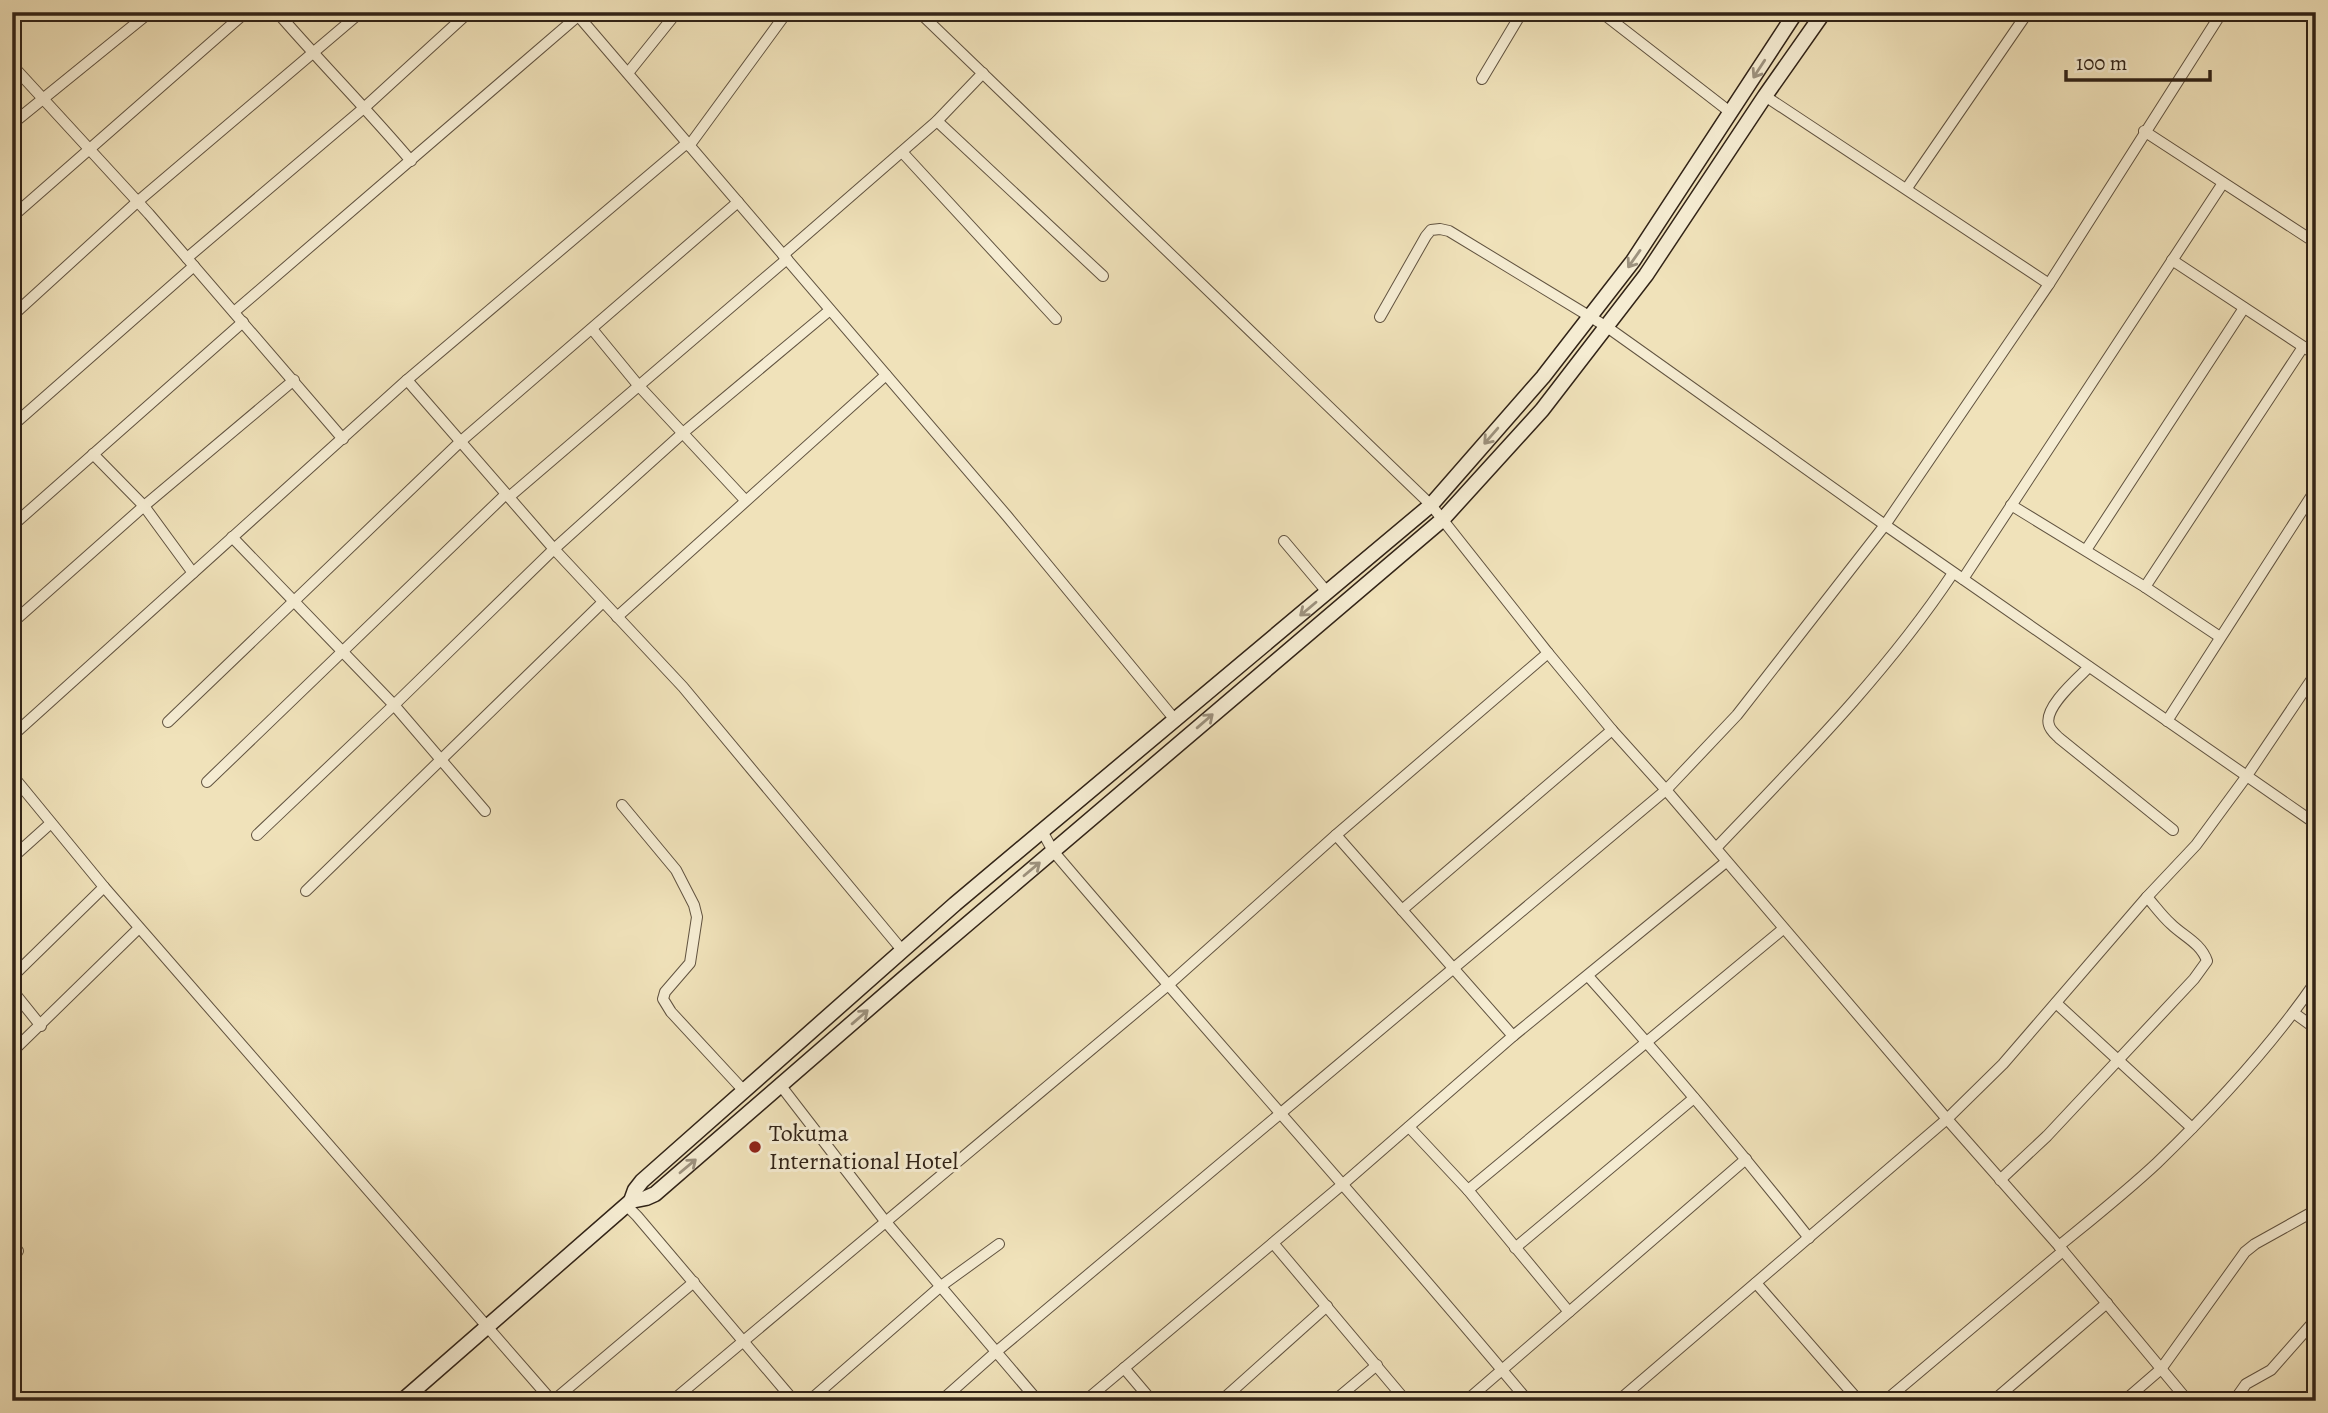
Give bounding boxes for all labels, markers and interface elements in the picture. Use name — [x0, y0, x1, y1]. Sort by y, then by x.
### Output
scale bar — [2066, 38, 2209, 82]
text: 100 m — [2076, 49, 2127, 77]
one-way arrow — [1751, 59, 1766, 78]
one-way arrow — [1627, 249, 1641, 268]
one-way arrow — [1483, 427, 1499, 445]
one-way arrow — [1299, 601, 1317, 617]
one-way arrow — [1196, 713, 1214, 729]
one-way arrow — [1023, 861, 1041, 876]
one-way arrow — [851, 1009, 869, 1025]
place label: Tokuma International Hotel — [769, 1117, 959, 1177]
marker: Tokuma International Hotel — [747, 1139, 763, 1155]
one-way arrow — [679, 1158, 697, 1174]

